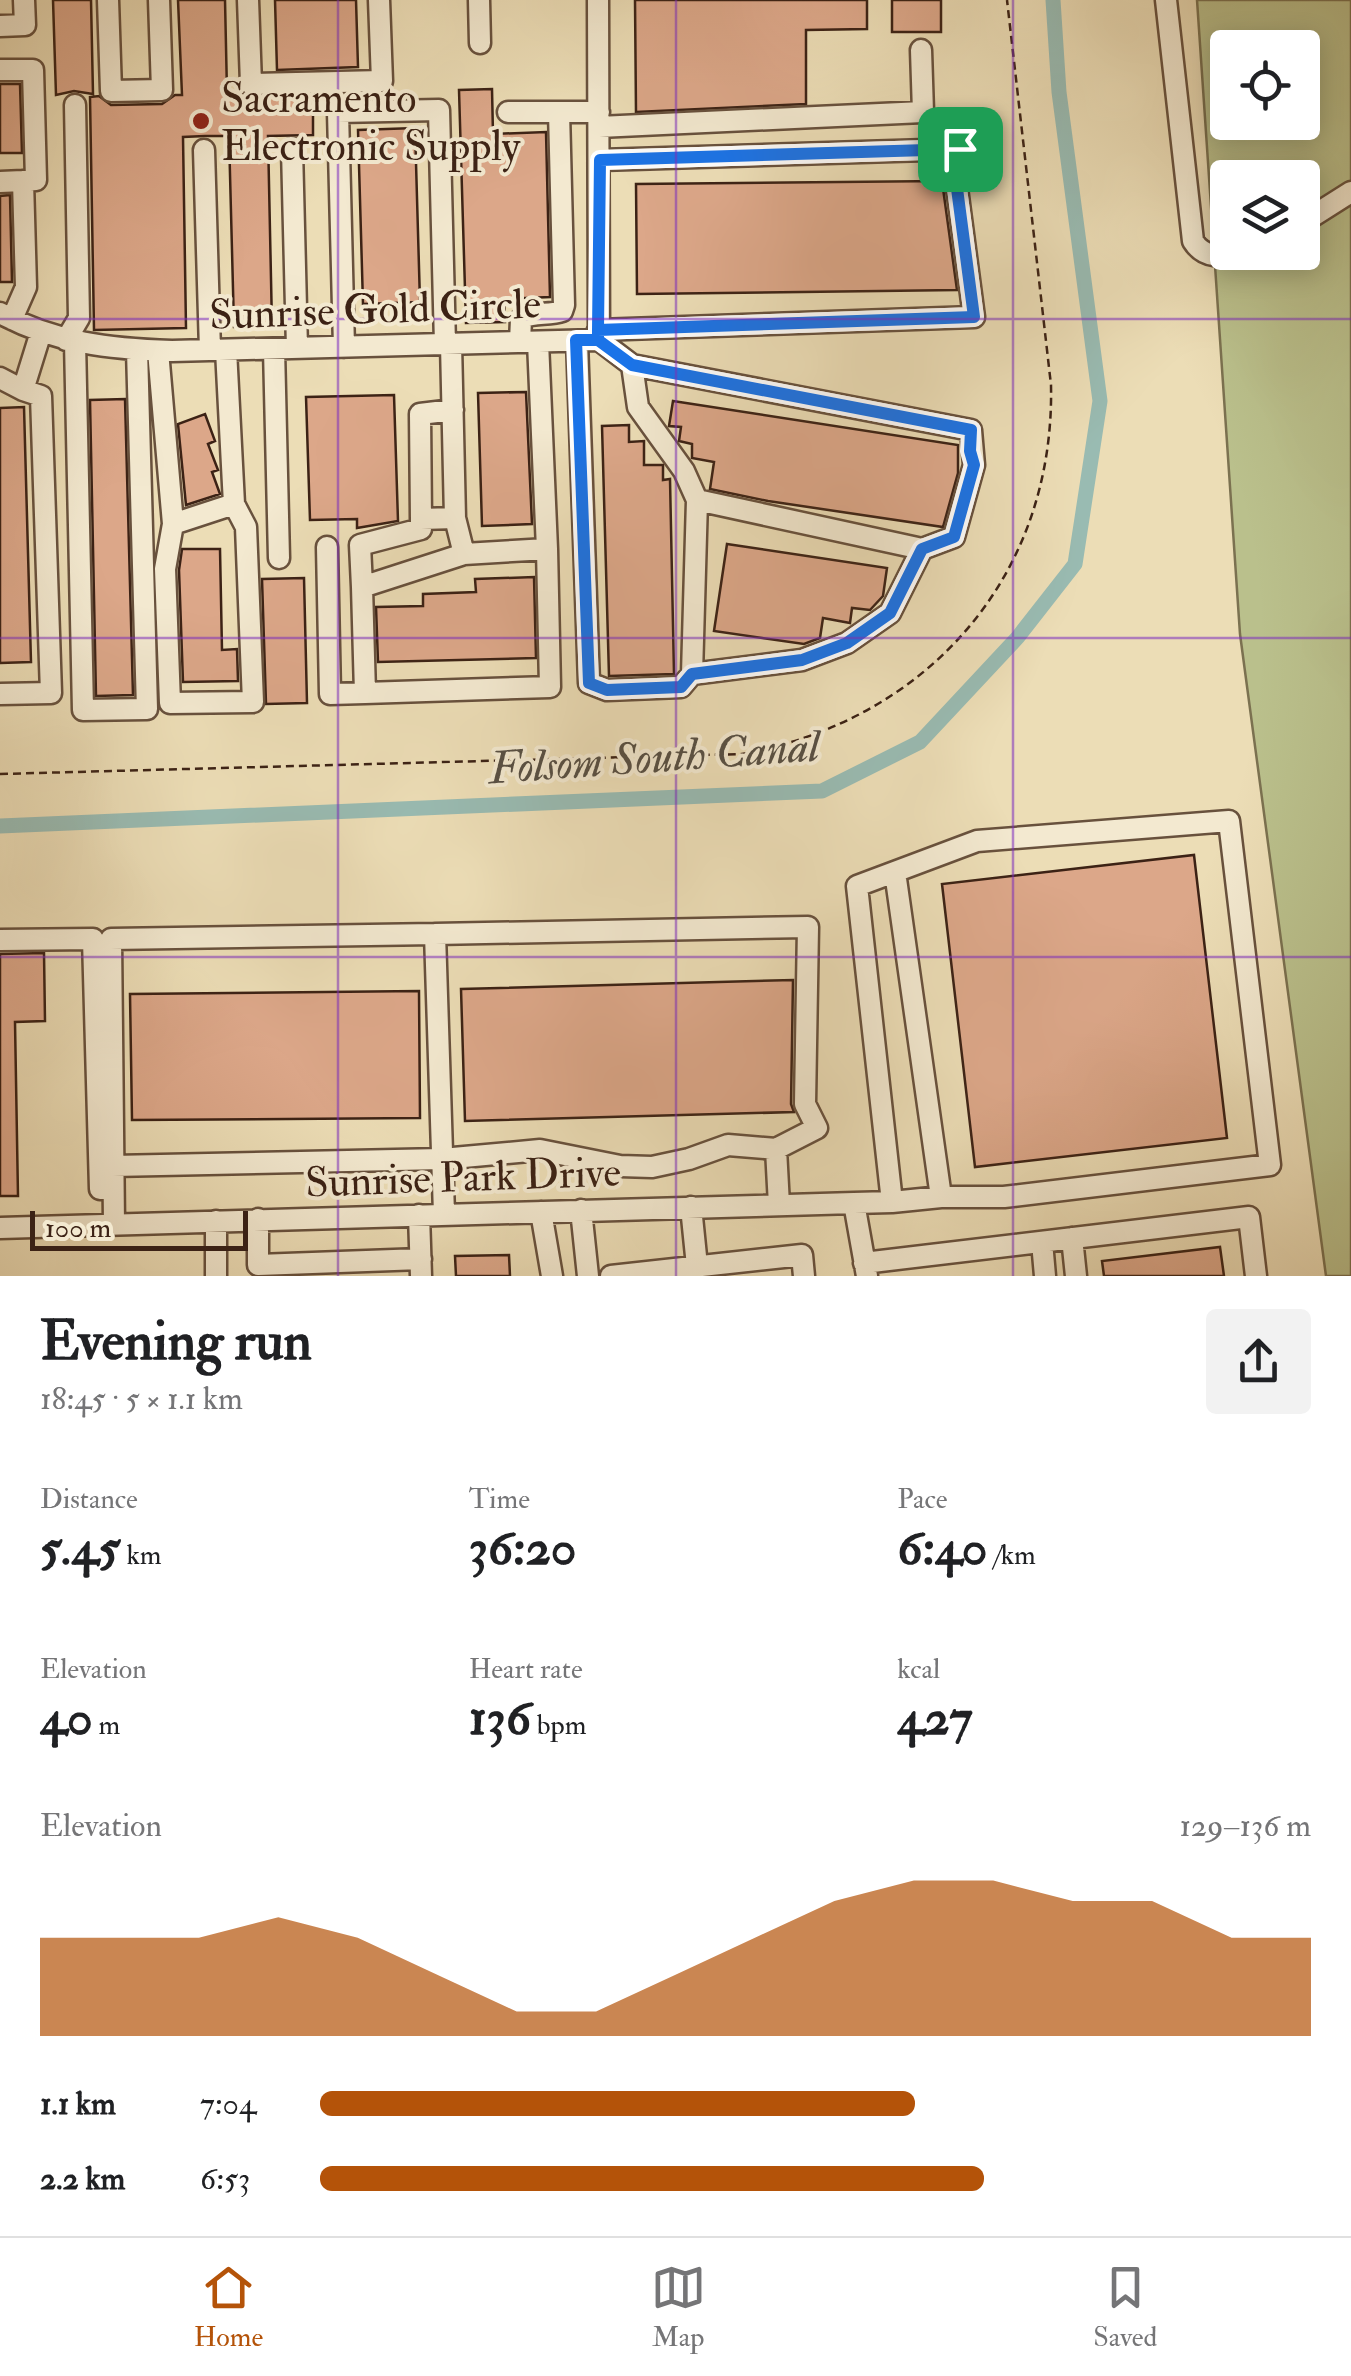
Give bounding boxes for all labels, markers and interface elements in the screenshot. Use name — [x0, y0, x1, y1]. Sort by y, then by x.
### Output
map controls — [1210, 30, 1320, 270]
button: locate — [1210, 30, 1320, 140]
place label: Sacramento Electronic Supply — [221, 73, 521, 173]
pin — [918, 107, 1003, 192]
marker: Sacramento Electronic Supply — [190, 110, 212, 132]
icon: arrive — [933, 122, 988, 177]
button: layers — [1210, 160, 1320, 270]
street label: Sunrise Gold Circle — [208, 278, 542, 342]
water label: Folsom South Canal — [485, 718, 825, 798]
street label: Sunrise Park Drive — [304, 1147, 622, 1209]
scale bar — [30, 1206, 248, 1250]
text: 100 m — [45, 1211, 111, 1246]
text: Evening run — [40, 1307, 312, 1376]
button: share — [1206, 1309, 1311, 1414]
text: 18:45 · 5 × 1.1 km — [40, 1379, 243, 1419]
text: Distance — [40, 1482, 138, 1517]
text: Time — [469, 1482, 530, 1517]
text: Pace — [897, 1482, 948, 1517]
text: 5.45 — [40, 1517, 121, 1580]
text: 36:20 — [469, 1517, 576, 1580]
text: 6:40 — [897, 1517, 988, 1580]
text: km — [121, 1538, 161, 1573]
text: /km — [988, 1538, 1036, 1573]
text: Elevation — [40, 1652, 147, 1687]
text: Heart rate — [469, 1652, 583, 1687]
text: kcal — [897, 1652, 940, 1687]
text: 40 — [40, 1687, 93, 1750]
text: 136 — [469, 1687, 531, 1750]
text: 427 — [897, 1687, 972, 1750]
text: m — [93, 1708, 120, 1743]
text: bpm — [531, 1708, 586, 1743]
text: Elevation — [40, 1806, 162, 1846]
text: 129–136 m — [1179, 1806, 1311, 1846]
text: 1.1 km — [40, 2084, 116, 2124]
text: 7:04 — [200, 2084, 256, 2124]
text: 2.2 km — [40, 2159, 125, 2199]
text: 6:53 — [200, 2159, 250, 2199]
tab: Home — [194, 2260, 263, 2355]
tab: Map — [651, 2260, 706, 2355]
tab: Saved — [1093, 2260, 1157, 2355]

